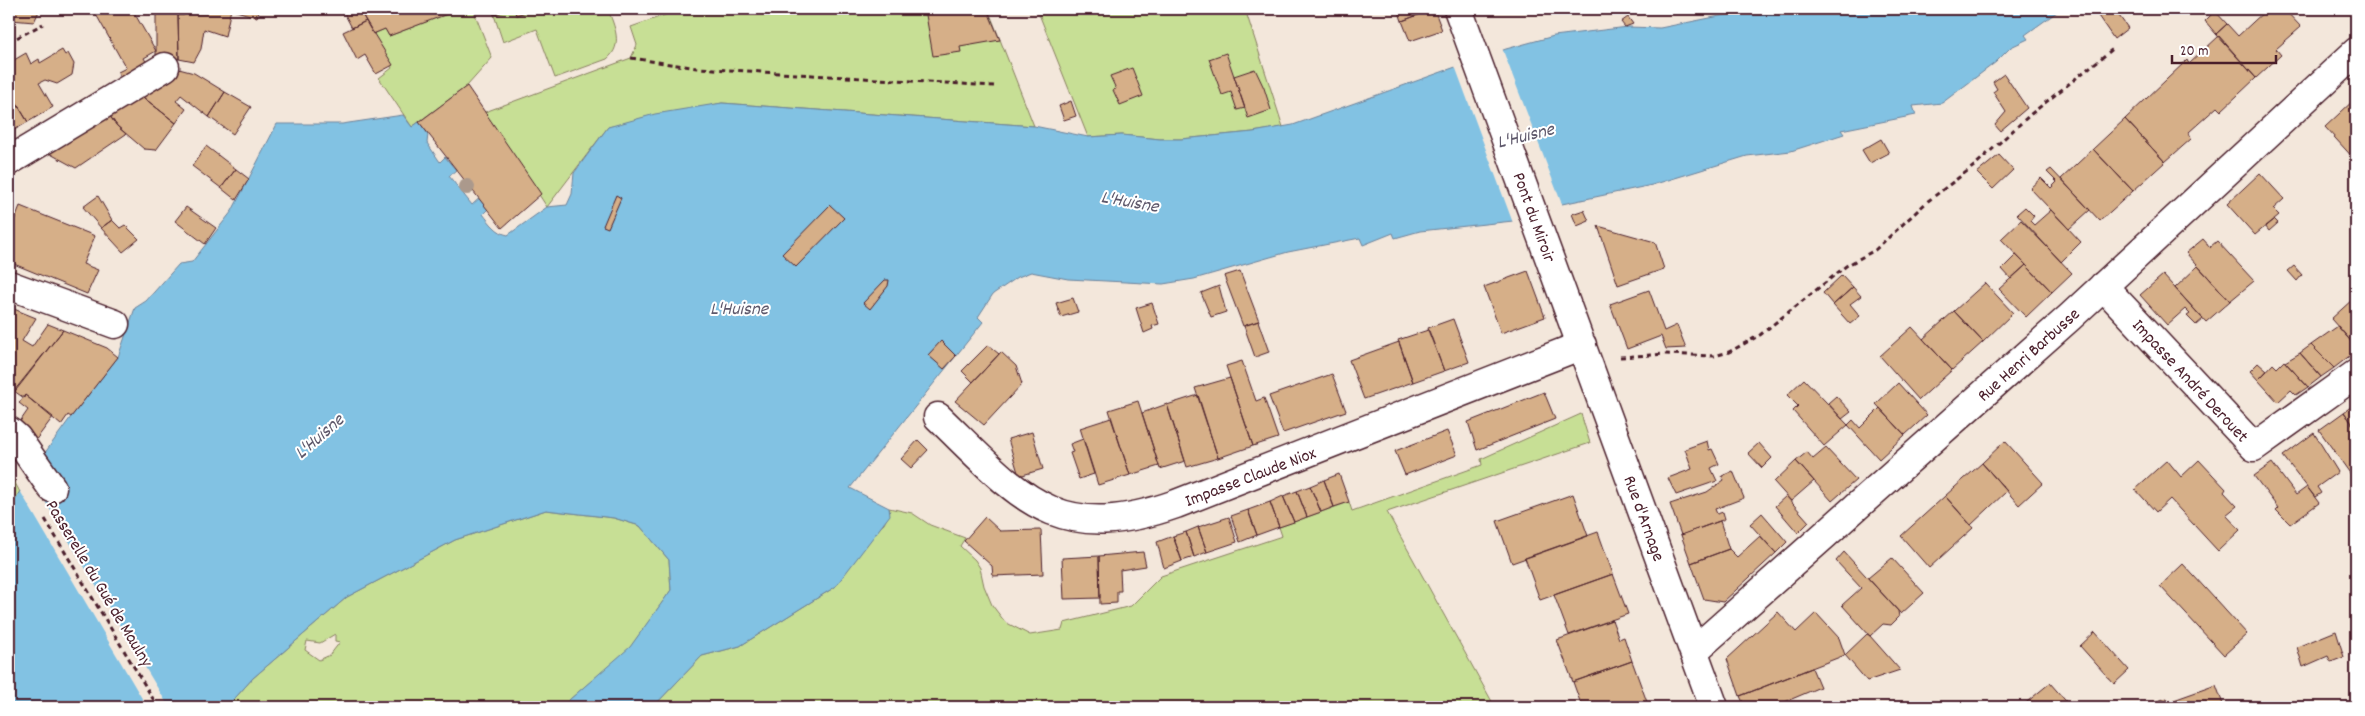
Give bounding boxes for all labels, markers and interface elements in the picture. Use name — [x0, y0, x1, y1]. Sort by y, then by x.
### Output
scale bar — [2172, 32, 2276, 64]
text: 20 m — [2180, 41, 2208, 63]
water label: L'Huisne — [1494, 117, 1559, 158]
street label: Pont du Miroir — [1505, 169, 1561, 267]
water label: L'Huisne — [1098, 185, 1162, 222]
water label: L'Huisne — [710, 297, 770, 324]
street label: Rue Henri Barbusse — [1973, 303, 2087, 409]
street label: Impasse André Derouet — [2125, 314, 2254, 449]
water label: L'Huisne — [290, 407, 352, 467]
street label: Impasse Claude Niox — [1182, 442, 1320, 515]
street label: Rue d'Arnage — [1616, 472, 1670, 565]
street label: Passerelle du Gué de Maulny — [38, 496, 158, 673]

